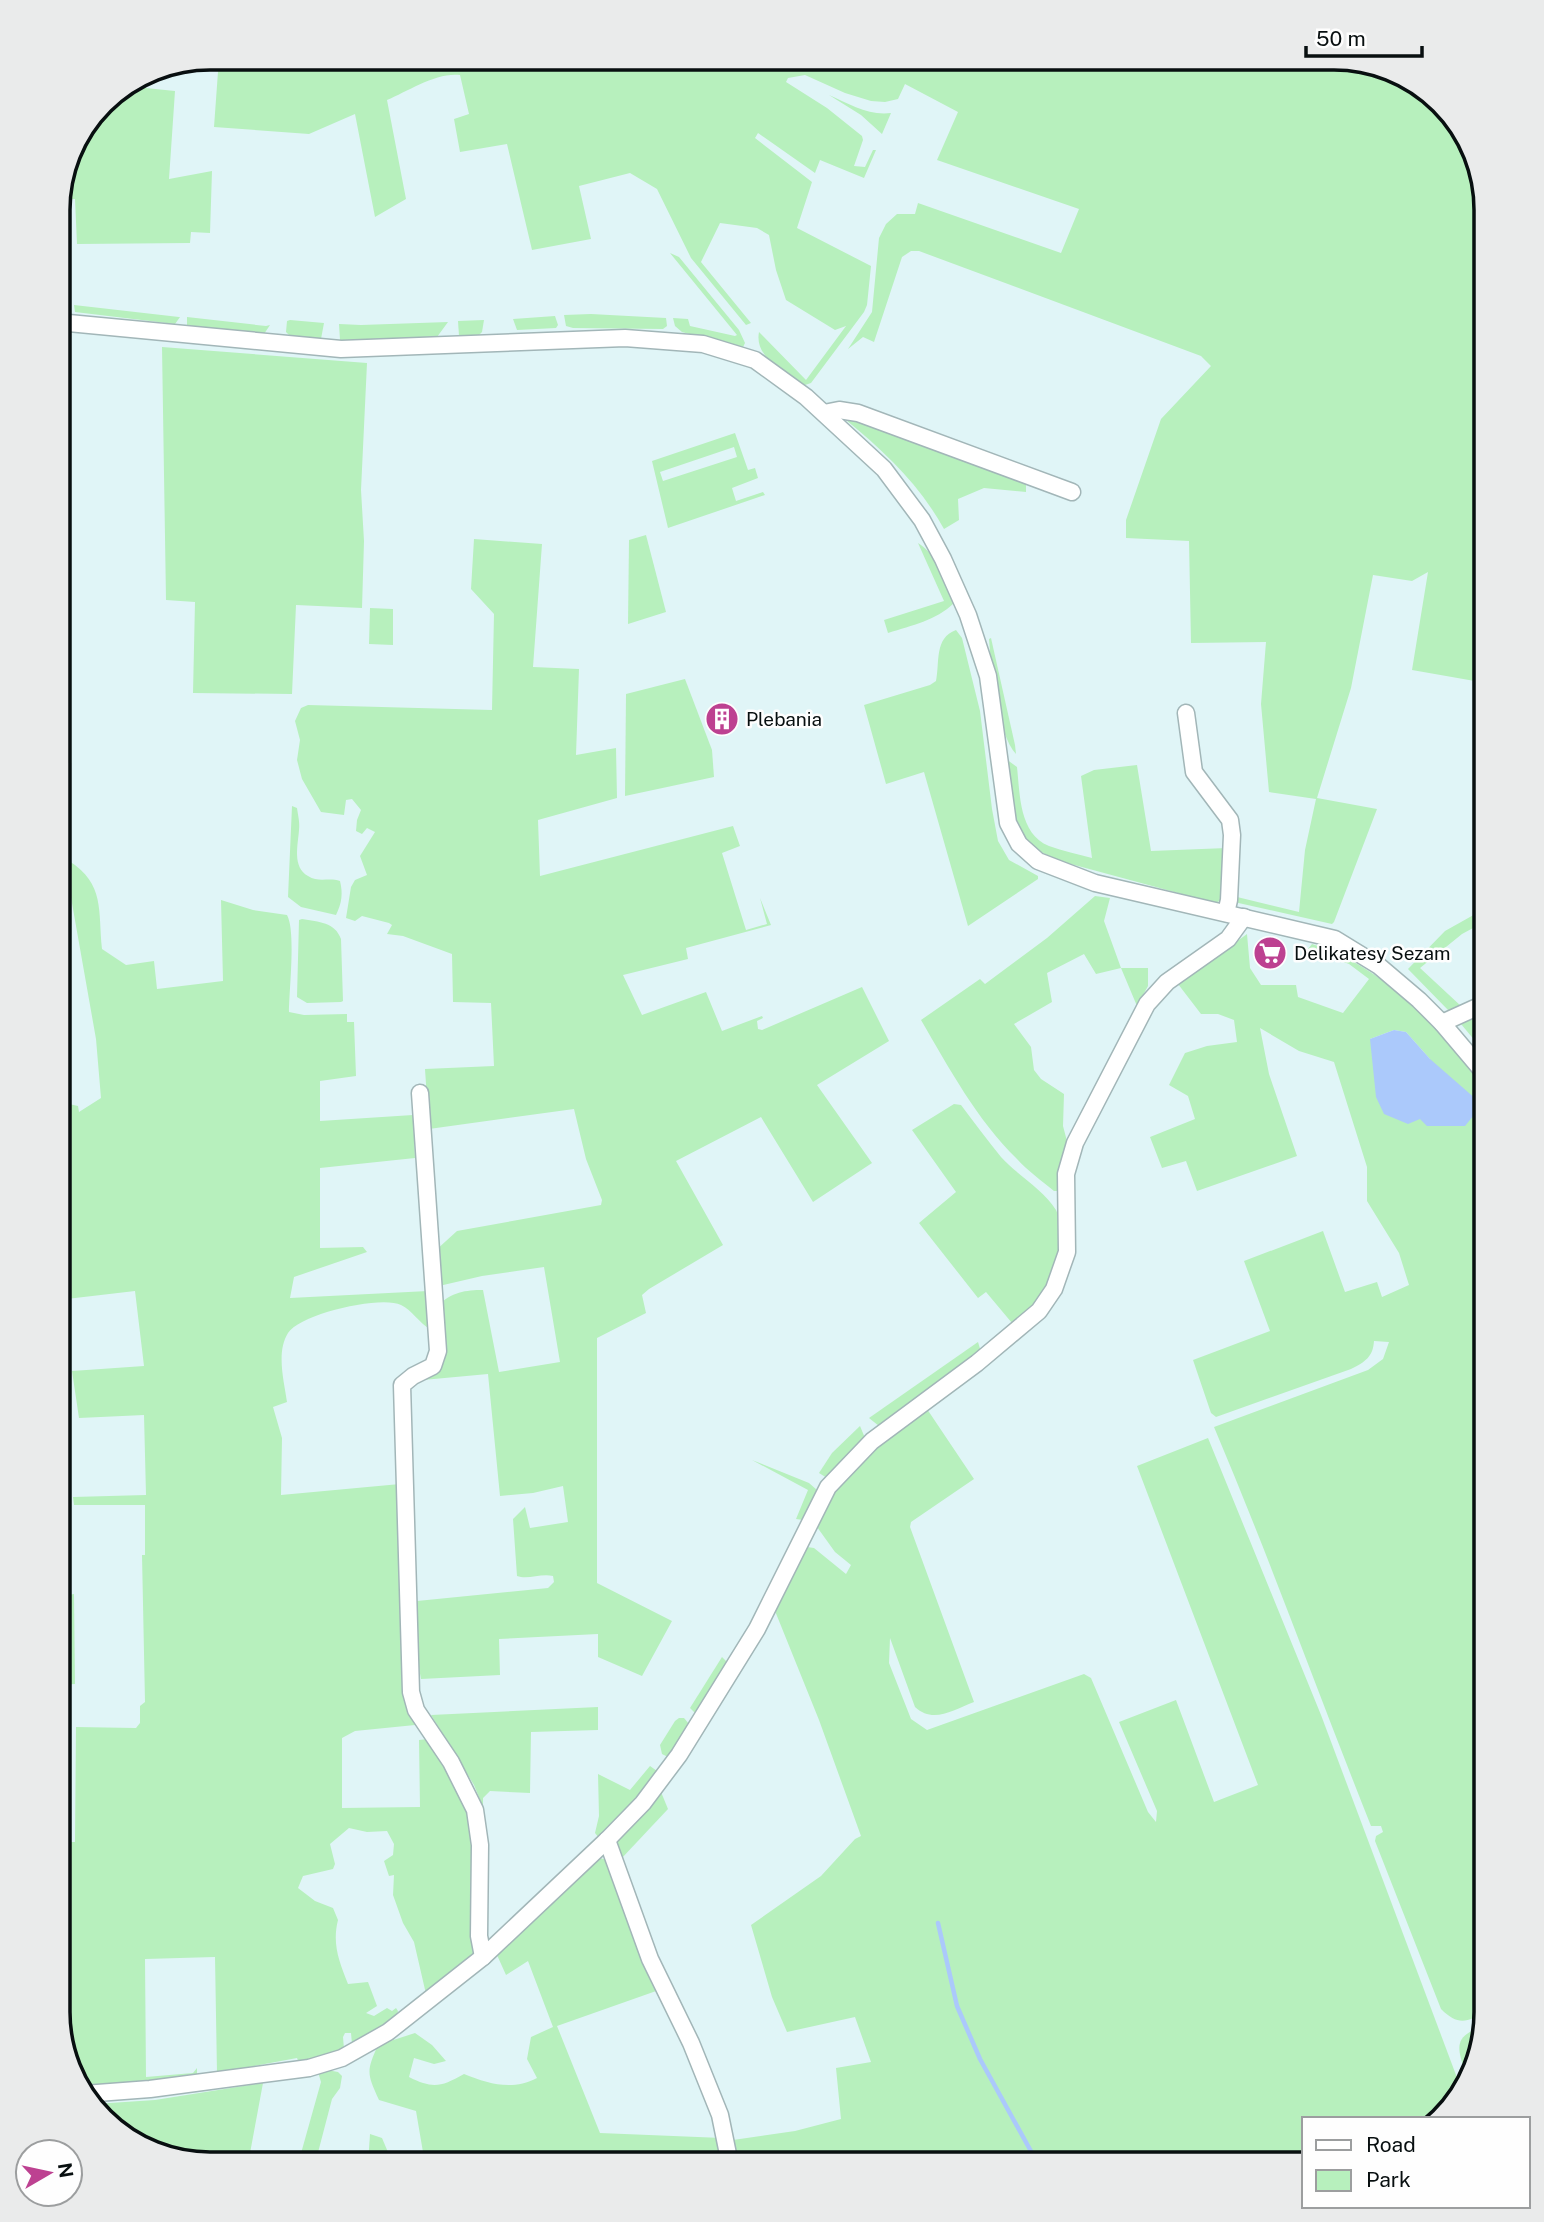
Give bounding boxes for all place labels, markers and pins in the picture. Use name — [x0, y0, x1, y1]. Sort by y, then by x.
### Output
building icon: Plebania — [703, 700, 741, 738]
place label: Plebania — [746, 708, 822, 730]
supermarket icon: Delikatesy Sezam — [1251, 934, 1289, 972]
place label: Delikatesy Sezam — [1294, 942, 1451, 964]

